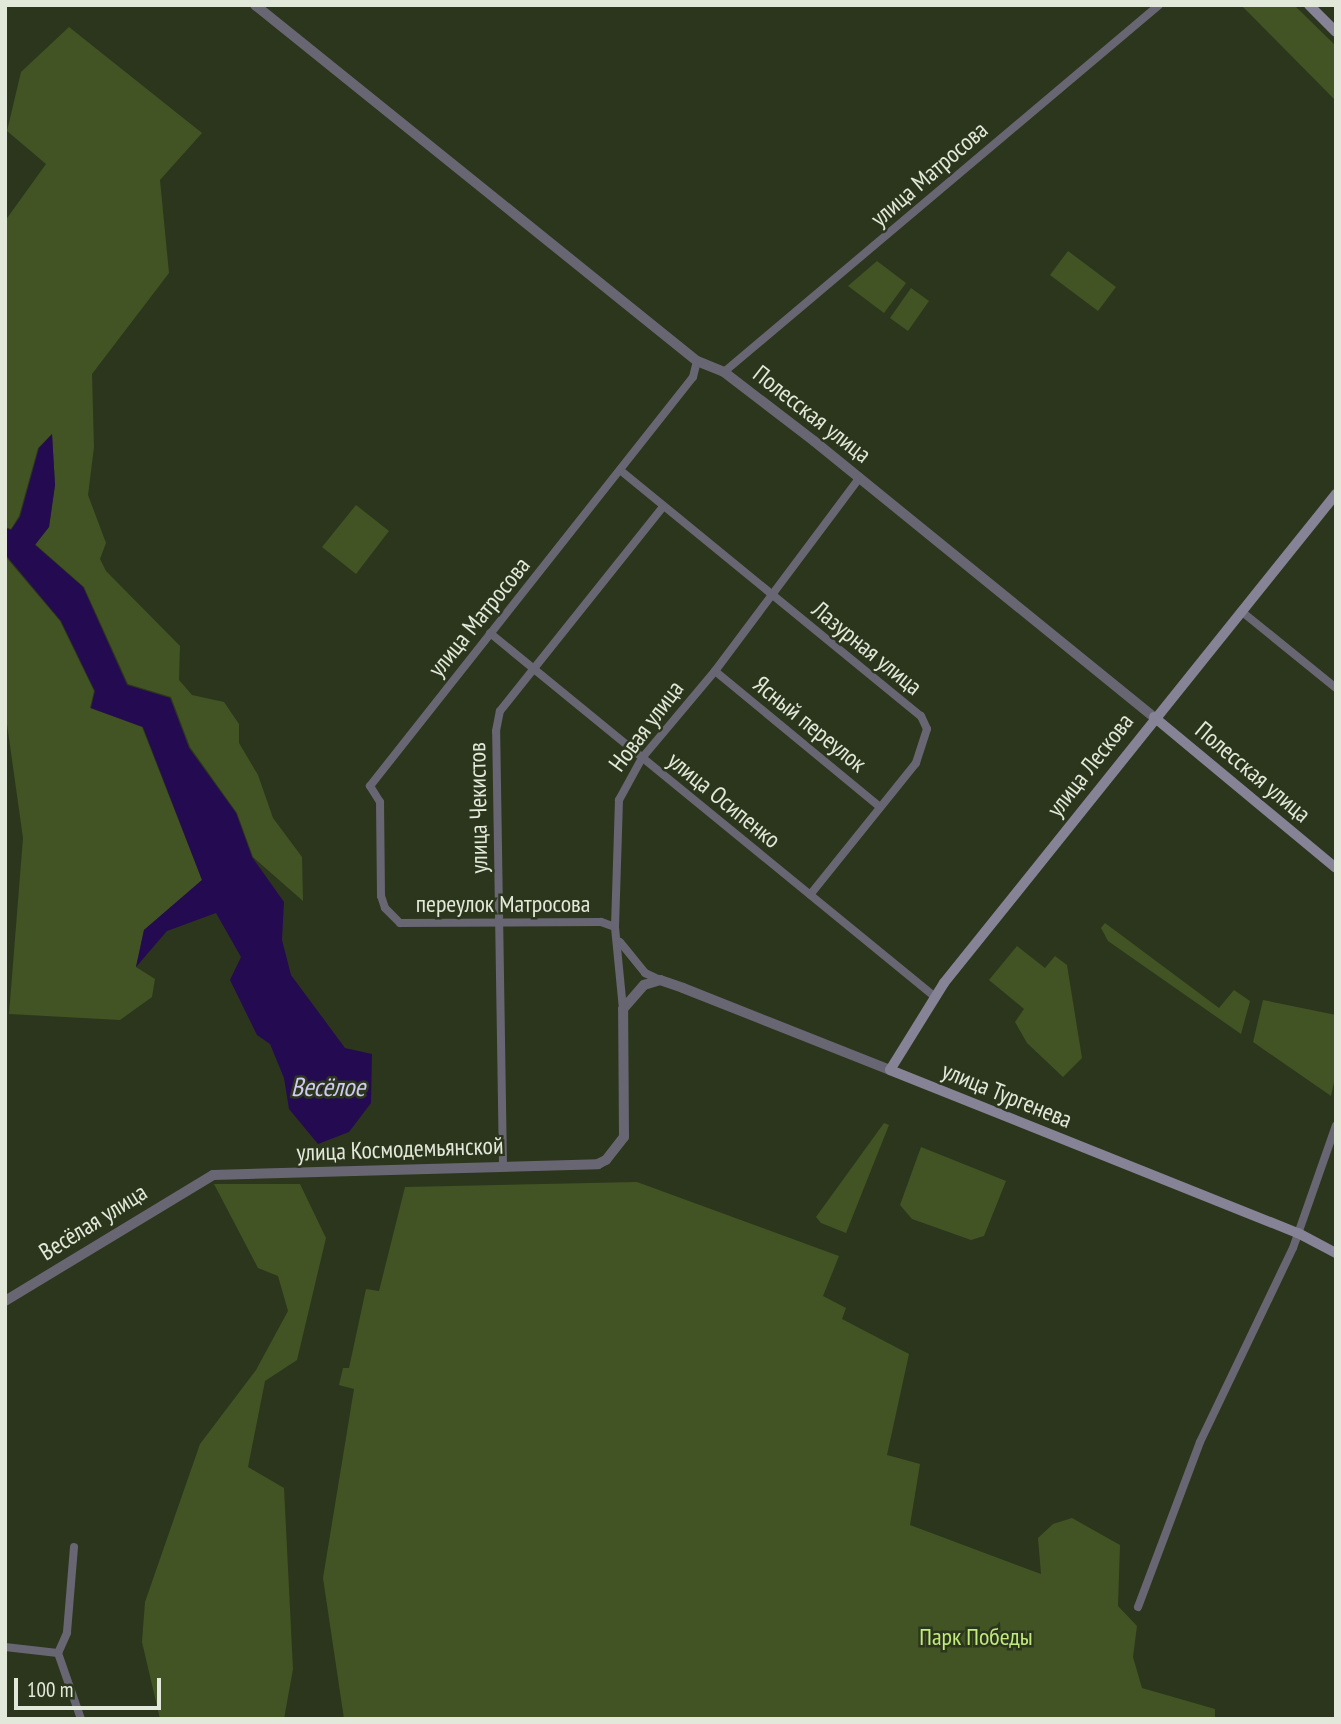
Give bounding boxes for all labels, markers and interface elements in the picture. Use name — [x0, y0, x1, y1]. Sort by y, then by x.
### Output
street label: улица Матросова — [865, 115, 993, 233]
street label: Полесская улица — [747, 359, 877, 469]
street label: улица Матросова — [422, 551, 536, 683]
street label: Лазурная улица — [806, 595, 928, 701]
street label: Ясный переулок — [748, 670, 872, 778]
street label: Новая улица — [603, 675, 689, 777]
street label: улица Лескова — [1041, 708, 1139, 822]
street label: Полесская улица — [1189, 715, 1317, 829]
street label: улица Чекистов — [462, 742, 494, 874]
street label: улица Осипенко — [662, 746, 786, 854]
street label: переулок Матросова — [416, 890, 590, 918]
street label: улица Тургенева — [937, 1056, 1077, 1134]
water label: Весёлое — [291, 1071, 365, 1103]
street label: улица Космодемьянской — [296, 1131, 504, 1167]
street label: Весёлая улица — [34, 1178, 152, 1266]
park label: Парк Победы — [919, 1623, 1033, 1651]
scale bar — [18, 1664, 164, 1708]
text: 100 m — [27, 1676, 73, 1703]

